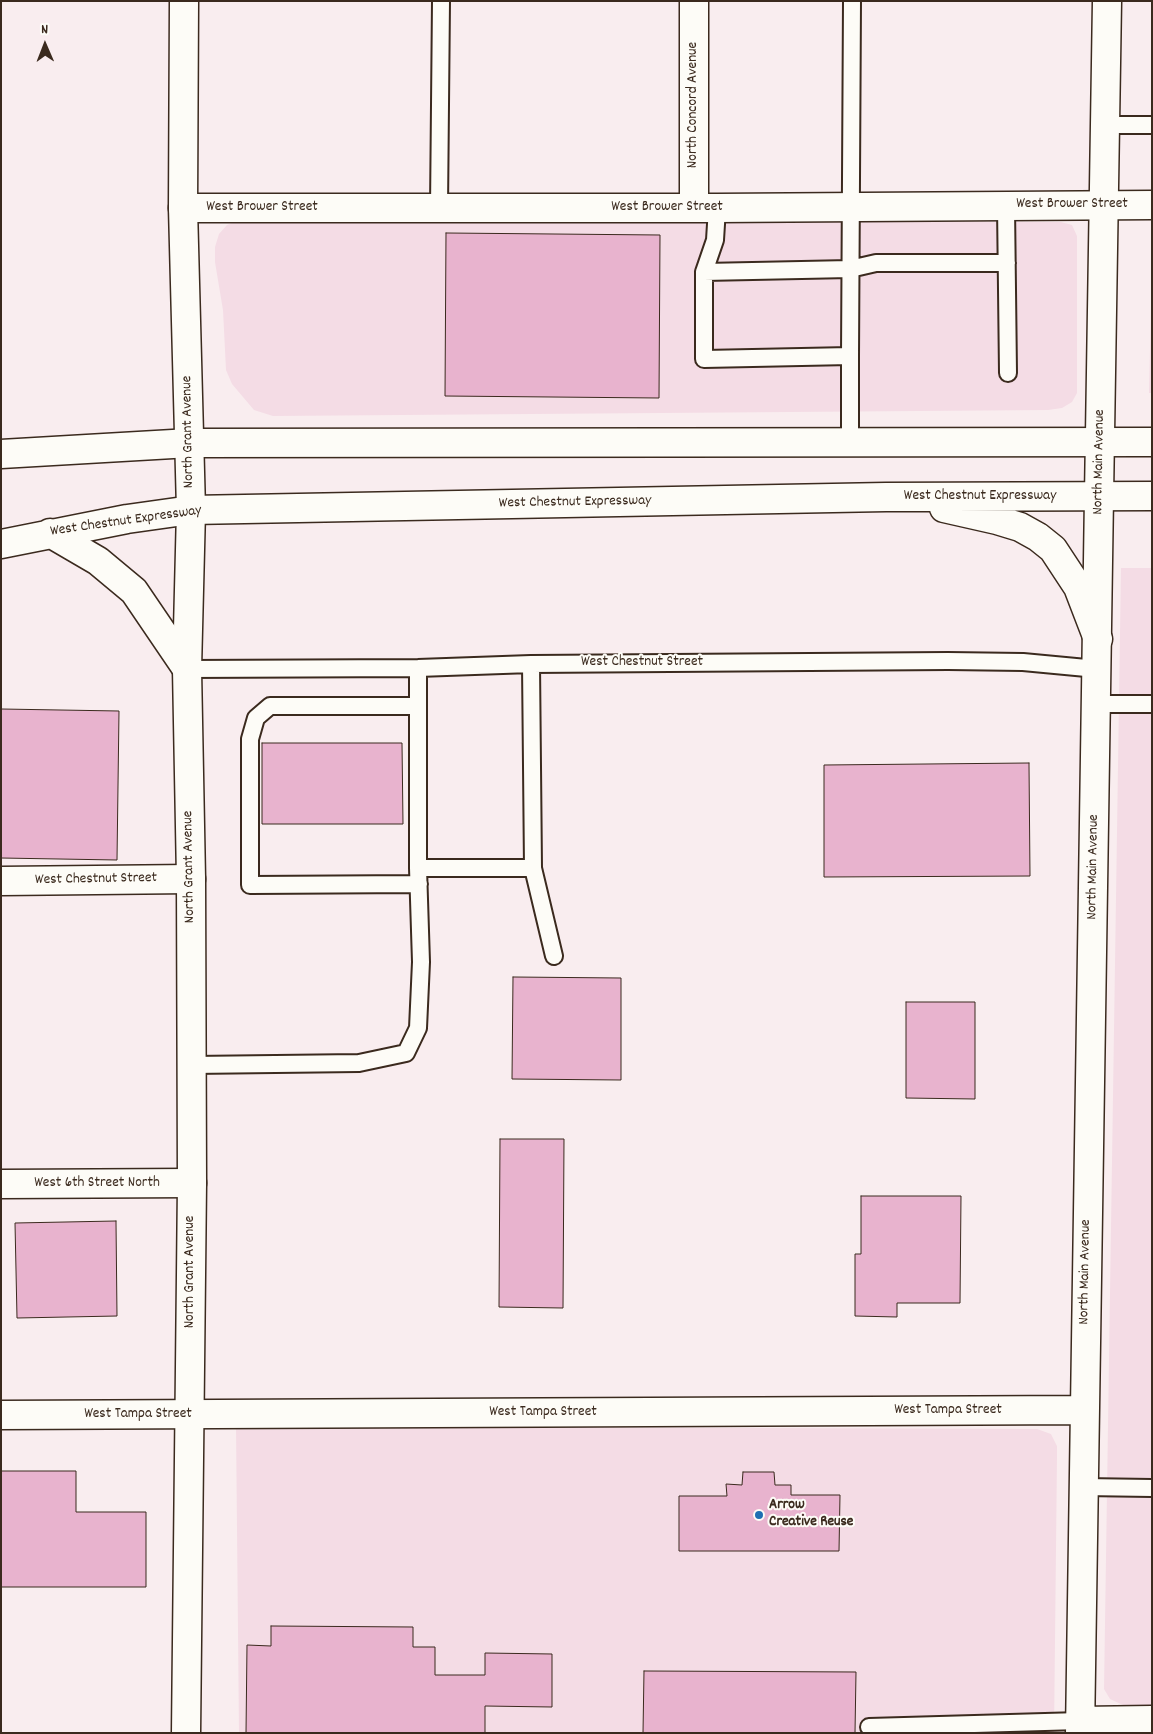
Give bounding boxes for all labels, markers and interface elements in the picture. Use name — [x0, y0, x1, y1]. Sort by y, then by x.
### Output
north arrow — [20, 20, 70, 70]
text: N — [41, 20, 48, 40]
street label: North Concord Avenue — [685, 42, 703, 168]
street label: West Brower Street — [1016, 196, 1128, 214]
street label: West Brower Street — [206, 199, 318, 217]
street label: West Brower Street — [611, 199, 723, 217]
street label: North Grant Avenue — [179, 376, 199, 488]
street label: North Main Avenue — [1090, 409, 1110, 515]
street label: West Chestnut Expressway — [904, 488, 1056, 506]
street label: West Chestnut Expressway — [499, 493, 651, 513]
street label: West Chestnut Expressway — [49, 502, 203, 542]
street label: West Chestnut Street — [581, 654, 703, 672]
street label: North Grant Avenue — [180, 811, 200, 923]
street label: North Main Avenue — [1084, 814, 1104, 920]
street label: West Chestnut Street — [35, 870, 157, 890]
street label: West 6th Street North — [34, 1175, 160, 1193]
street label: North Grant Avenue — [182, 1216, 200, 1328]
street label: North Main Avenue — [1076, 1219, 1096, 1325]
street label: West Tampa Street — [894, 1402, 1002, 1420]
street label: West Tampa Street — [489, 1404, 597, 1422]
street label: West Tampa Street — [84, 1406, 192, 1424]
place label: Arrow Creative Reuse — [769, 1497, 853, 1532]
marker: Arrow Creative Reuse — [753, 1509, 765, 1521]

